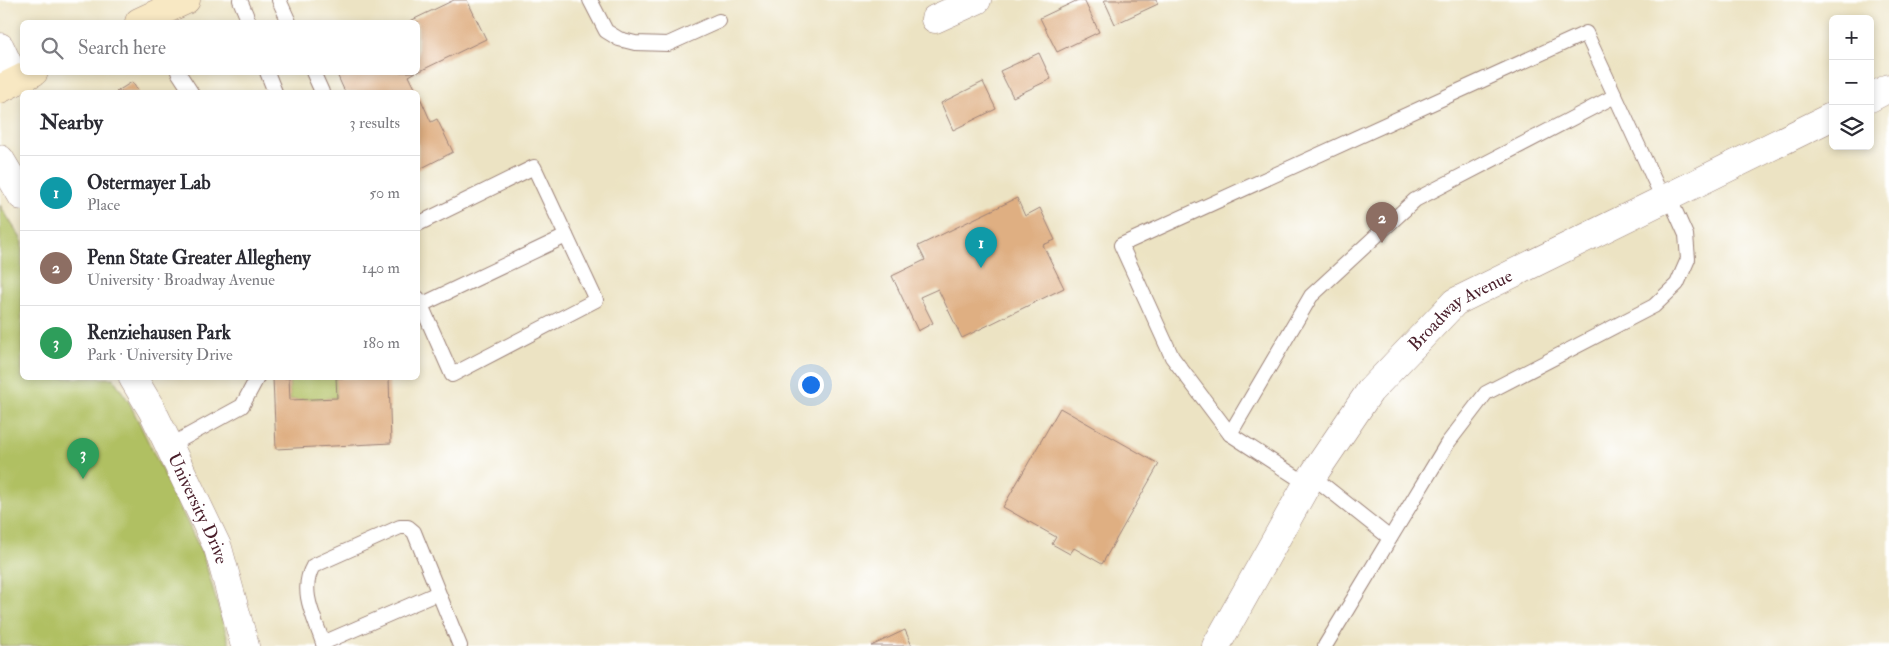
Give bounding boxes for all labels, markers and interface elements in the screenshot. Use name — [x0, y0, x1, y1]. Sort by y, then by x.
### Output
map controls — [1829, 15, 1874, 150]
button: + — [1829, 15, 1874, 60]
search box — [20, 20, 420, 75]
icon: search — [38, 34, 66, 62]
text: Search here — [78, 36, 166, 60]
button: − — [1829, 60, 1874, 105]
button: layers — [1829, 105, 1874, 150]
text: Nearby — [40, 109, 103, 136]
text: 3 results — [349, 113, 400, 133]
text: Ostermayer Lab — [87, 171, 211, 195]
text: 1 — [53, 183, 59, 203]
text: 50 m — [369, 183, 400, 203]
text: Place — [87, 195, 120, 215]
pin: 2 — [1366, 202, 1398, 243]
pin: 1 — [965, 227, 997, 268]
text: Penn State Greater Allegheny — [87, 246, 311, 270]
text: 2 — [52, 258, 60, 278]
text: 140 m — [362, 258, 400, 278]
street label: Broadway Avenue — [1403, 264, 1517, 355]
text: University · Broadway Avenue — [87, 270, 275, 290]
text: Renziehausen Park — [87, 321, 231, 345]
text: 3 — [53, 333, 59, 353]
text: 180 m — [363, 333, 400, 353]
text: Park · University Drive — [87, 345, 233, 365]
your location — [798, 372, 824, 398]
pin: 3 — [67, 438, 99, 479]
street label: University Drive — [163, 449, 233, 567]

